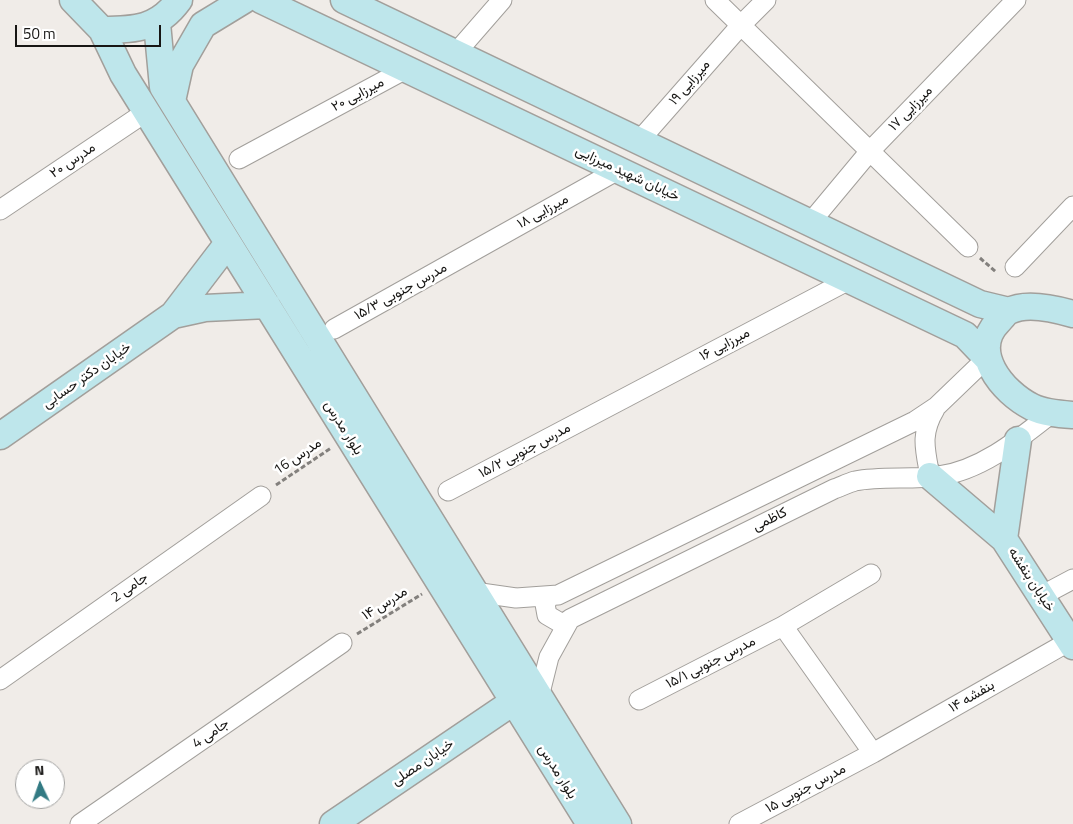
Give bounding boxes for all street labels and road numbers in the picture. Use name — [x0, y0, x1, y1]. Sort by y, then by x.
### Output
street label: میرزایی ۱۹ — [666, 57, 714, 109]
street label: میرزایی ۲۰ — [329, 74, 387, 116]
street label: میرزایی ۱۷ — [885, 83, 937, 135]
street label: مدرس ۲۰ — [47, 140, 99, 182]
street label: خیابان شهید میرزایی — [572, 143, 682, 205]
street label: میرزایی ۱۸ — [514, 191, 572, 233]
street label: مدرس جنوبی ۱۵/۳ — [352, 260, 450, 324]
street label: میرزایی ۱۶ — [697, 325, 753, 365]
street label: خیابان دکتر حسابی — [40, 339, 134, 413]
street label: بلوار مدرس — [320, 398, 366, 458]
street label: مدرس جنوبی ۱۵/۲ — [476, 420, 574, 482]
street label: مدرس 16 — [271, 435, 325, 479]
street label: کاظمی — [750, 504, 790, 536]
street label: خیابان بنفشه — [1004, 545, 1058, 615]
street label: جامی 2 — [108, 569, 152, 607]
street label: مدرس ۱۴ — [359, 584, 411, 624]
street label: مدرس جنوبی ۱۵/۱ — [663, 633, 759, 693]
street label: بنفشه ۱۴ — [946, 677, 998, 717]
street label: جامی 4 — [189, 715, 233, 753]
street label: خیابان مصلی — [389, 736, 457, 790]
street label: بلوار مدرس — [534, 742, 580, 802]
street label: مدرس جنوبی ۱۵ — [763, 761, 849, 817]

